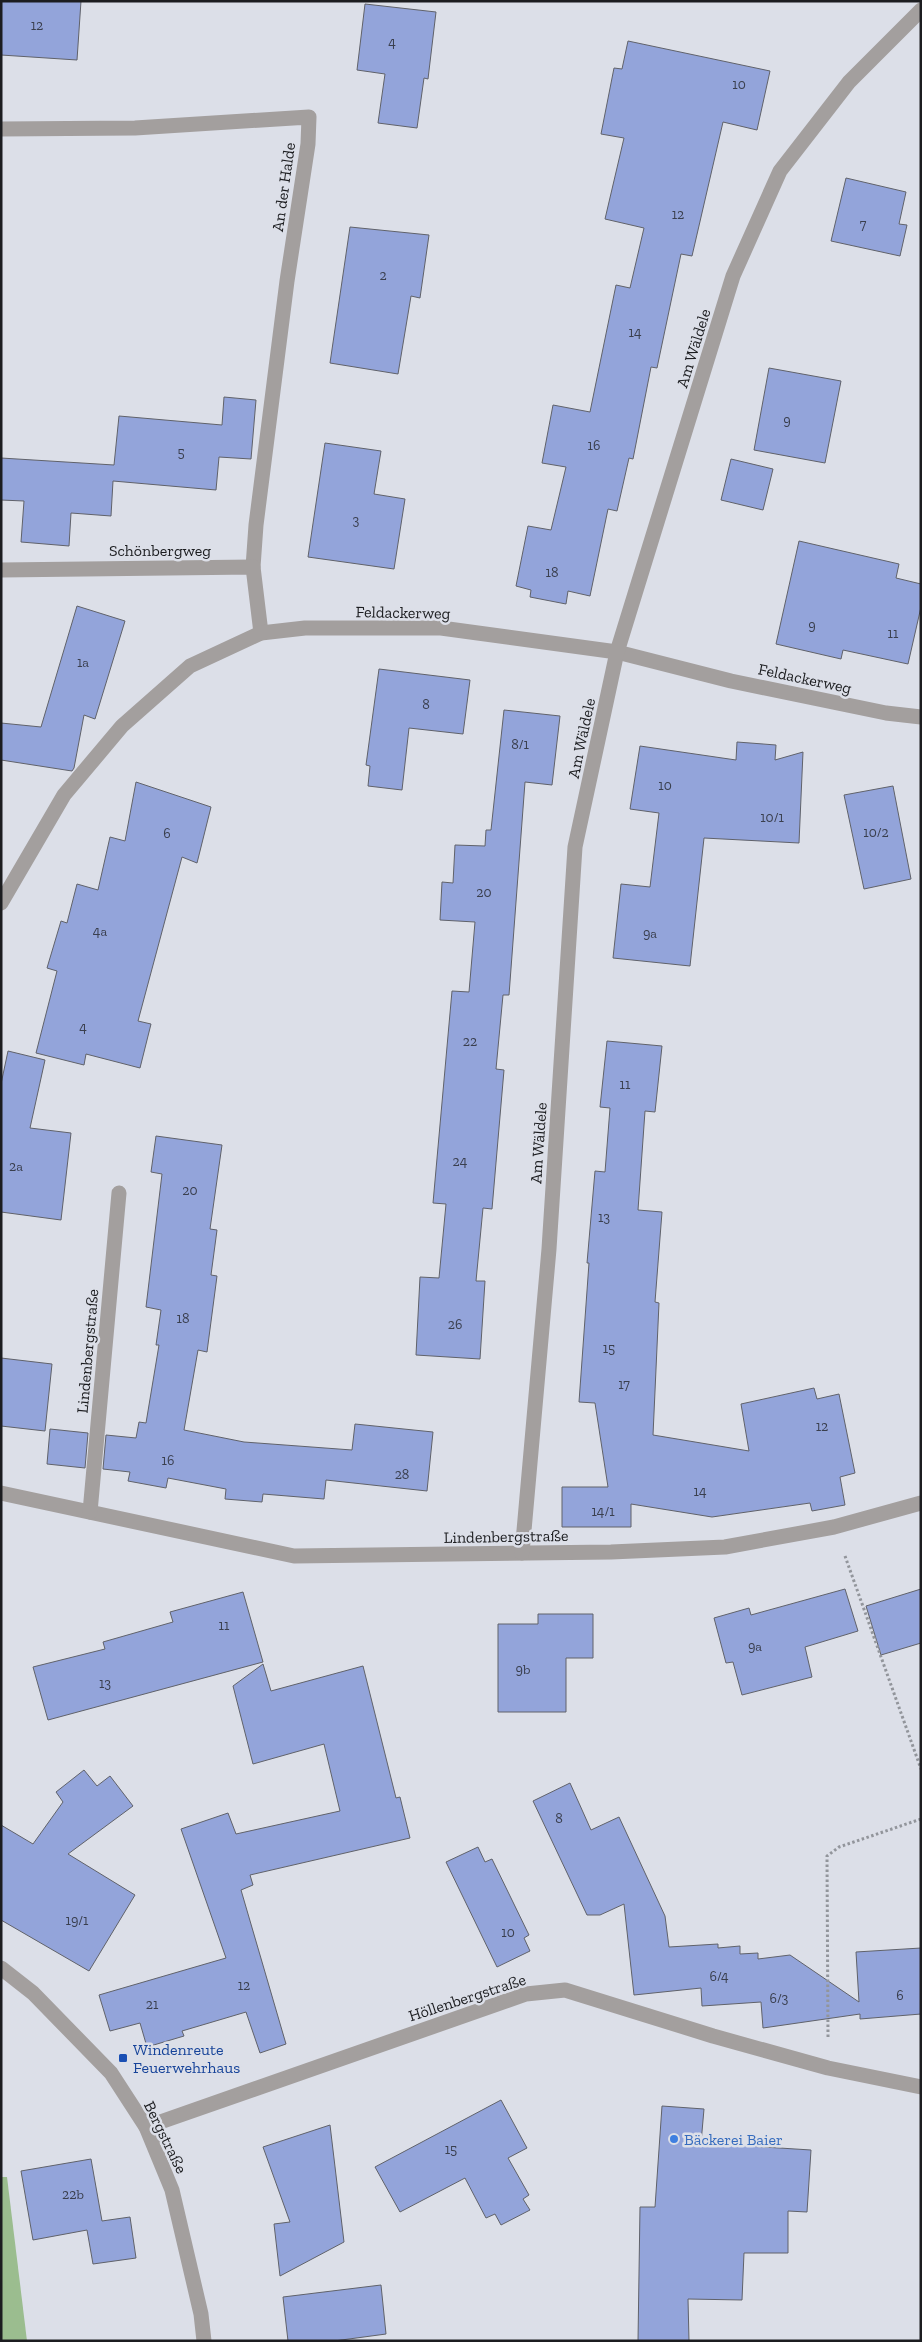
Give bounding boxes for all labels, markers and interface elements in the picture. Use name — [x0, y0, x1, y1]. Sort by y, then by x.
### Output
house number: 12 — [31, 17, 43, 34]
house number: 4 — [388, 34, 396, 51]
house number: 10 — [732, 76, 746, 93]
street label: An der Halde — [268, 141, 299, 233]
house number: 12 — [672, 206, 684, 223]
house number: 7 — [860, 216, 867, 233]
house number: 2 — [379, 267, 387, 284]
street label: Am Wäldele — [672, 306, 714, 390]
house number: 14 — [629, 324, 642, 341]
house number: 9 — [783, 412, 791, 429]
house number: 16 — [588, 437, 600, 454]
house number: 5 — [177, 444, 185, 461]
house number: 3 — [353, 512, 360, 529]
street label: Schönbergweg — [109, 541, 211, 560]
house number: 18 — [546, 564, 558, 581]
street label: Feldackerweg — [355, 602, 451, 623]
house number: 9 — [808, 617, 816, 634]
house number: 11 — [888, 625, 899, 642]
house number: 1a — [77, 654, 89, 671]
street label: Feldackerweg — [756, 659, 854, 698]
house number: 8 — [422, 696, 430, 713]
street label: Am Wäldele — [564, 696, 599, 780]
house number: 8/1 — [511, 736, 529, 753]
house number: 10 — [658, 777, 672, 794]
house number: 10/1 — [760, 809, 784, 826]
house number: 10/2 — [863, 824, 889, 841]
house number: 6 — [163, 825, 171, 842]
house number: 20 — [476, 884, 492, 901]
house number: 4a — [93, 923, 107, 940]
house number: 9a — [643, 925, 657, 942]
house number: 4 — [79, 1019, 87, 1036]
house number: 22 — [463, 1033, 477, 1050]
house number: 11 — [620, 1076, 631, 1093]
street label: Am Wäldele — [526, 1102, 551, 1184]
house number: 24 — [453, 1153, 468, 1170]
house number: 2a — [9, 1158, 23, 1175]
house number: 20 — [182, 1182, 198, 1199]
house number: 13 — [598, 1209, 610, 1226]
street label: Lindenbergstraße — [73, 1288, 102, 1414]
house number: 18 — [177, 1310, 189, 1327]
house number: 26 — [448, 1316, 462, 1333]
house number: 15 — [603, 1340, 615, 1357]
house number: 17 — [618, 1376, 630, 1393]
house number: 12 — [816, 1418, 828, 1435]
house number: 16 — [162, 1452, 174, 1469]
house number: 28 — [395, 1466, 409, 1483]
house number: 14 — [694, 1483, 707, 1500]
house number: 14/1 — [591, 1503, 615, 1520]
street label: Lindenbergstraße — [443, 1526, 569, 1547]
house number: 11 — [219, 1617, 230, 1634]
house number: 9a — [748, 1638, 762, 1655]
house number: 9b — [516, 1661, 530, 1678]
house number: 13 — [99, 1675, 111, 1692]
house number: 8 — [555, 1810, 563, 1827]
house number: 19/1 — [66, 1912, 89, 1929]
house number: 10 — [501, 1924, 515, 1941]
house number: 6/4 — [709, 1968, 729, 1985]
street label: Höllenbergstraße — [406, 1970, 528, 2025]
house number: 12 — [238, 1977, 250, 1994]
house number: 6 — [896, 1987, 904, 2004]
house number: 6/3 — [770, 1990, 789, 2007]
house number: 21 — [146, 1996, 159, 2013]
place label: Windenreute Feuerwehrhaus — [133, 2040, 240, 2077]
marker: Windenreute Feuerwehrhaus — [117, 2052, 129, 2064]
street label: Bergstraße — [140, 2098, 191, 2176]
place label: Bäckerei Baier — [684, 2130, 783, 2149]
marker: Bäckerei Baier — [668, 2133, 680, 2145]
house number: 15 — [445, 2141, 457, 2158]
house number: 22b — [62, 2186, 84, 2203]

